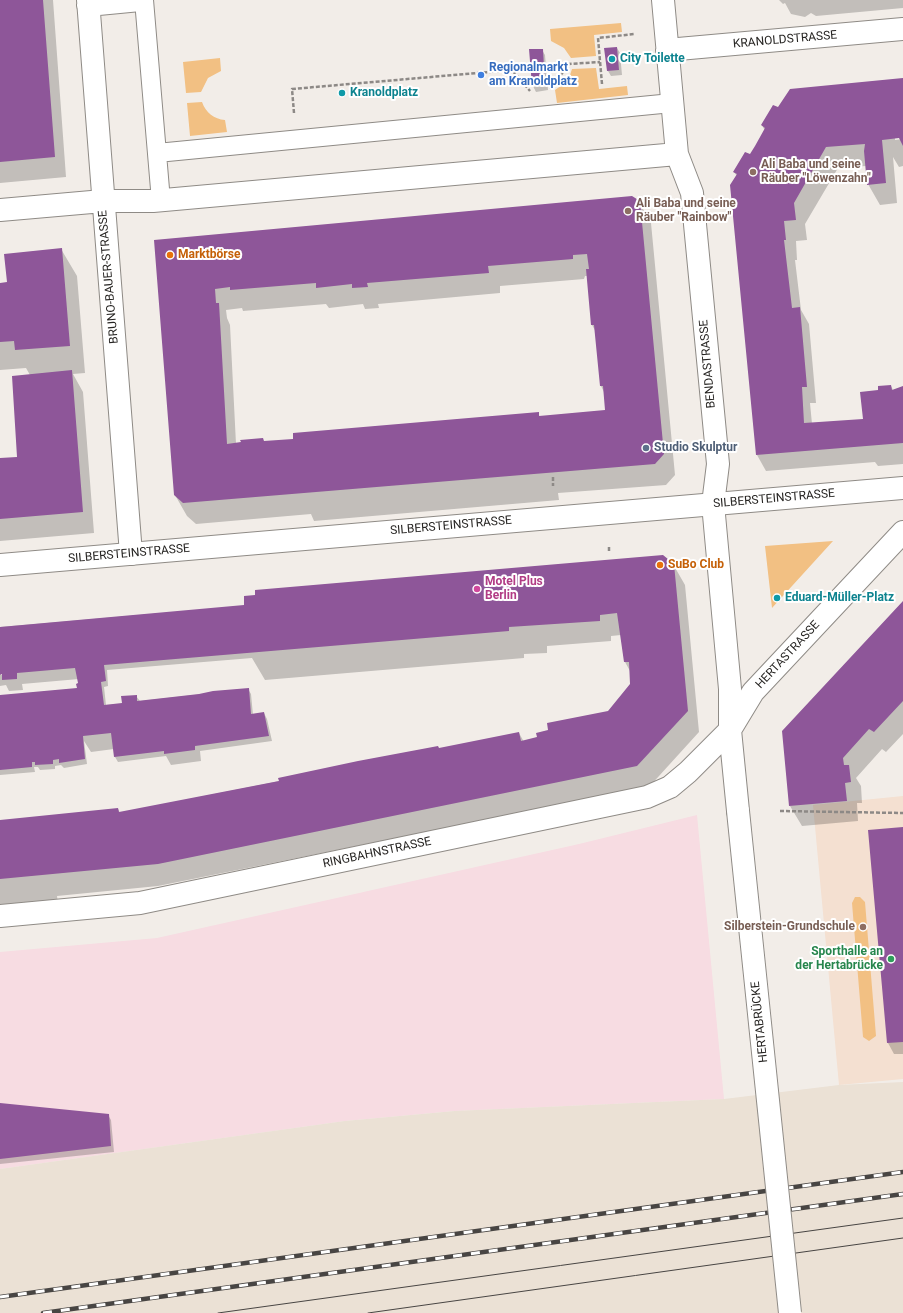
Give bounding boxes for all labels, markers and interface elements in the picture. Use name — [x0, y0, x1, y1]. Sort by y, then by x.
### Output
street label: KRANOLDSTRASSE — [732, 28, 838, 52]
place label: City Toilette — [620, 52, 685, 66]
marker: City Toilette — [607, 54, 617, 64]
place label: Regionalmarkt am Kranoldplatz — [489, 61, 577, 89]
marker: Regionalmarkt am Kranoldplatz — [476, 70, 486, 80]
place label: Kranoldplatz — [350, 86, 418, 100]
marker: Kranoldplatz — [337, 88, 347, 98]
place label: Ali Baba und seine Räuber "Löwenzahn" — [761, 158, 871, 186]
marker: Ali Baba und seine Räuber "Löwenzahn" — [748, 167, 758, 177]
place label: Ali Baba und seine Räuber "Rainbow" — [636, 197, 736, 225]
marker: Ali Baba und seine Räuber "Rainbow" — [623, 206, 633, 216]
street label: BRUNO-BAUER-STRASSE — [96, 210, 122, 344]
place label: Marktbörse — [178, 248, 240, 262]
marker: Marktbörse — [165, 250, 175, 260]
street label: BENDASTRASSE — [697, 319, 719, 409]
place label: Studio Skulptur — [654, 441, 737, 455]
marker: Studio Skulptur — [641, 443, 651, 453]
street label: SILBERSTEINSTRASSE — [713, 487, 835, 511]
street label: SILBERSTEINSTRASSE — [390, 514, 512, 538]
street label: SILBERSTEINSTRASSE — [68, 542, 190, 566]
place label: SuBo Club — [668, 558, 724, 572]
marker: SuBo Club — [655, 560, 665, 570]
place label: Motel Plus Berlin — [485, 575, 543, 603]
marker: Motel Plus Berlin — [472, 584, 482, 594]
place label: Eduard-Müller-Platz — [785, 591, 894, 605]
marker: Eduard-Müller-Platz — [772, 593, 782, 603]
street label: HERTASTRASSE — [753, 618, 823, 692]
street label: RINGBAHNSTRASSE — [322, 834, 432, 872]
place label: Silberstein-Grundschule — [724, 920, 855, 934]
marker: Silberstein-Grundschule — [858, 922, 868, 932]
place label: Sporthalle an der Hertabrücke — [795, 945, 883, 973]
marker: Sporthalle an der Hertabrücke — [886, 954, 896, 964]
street label: HERTABRÜCKE — [749, 981, 771, 1063]

